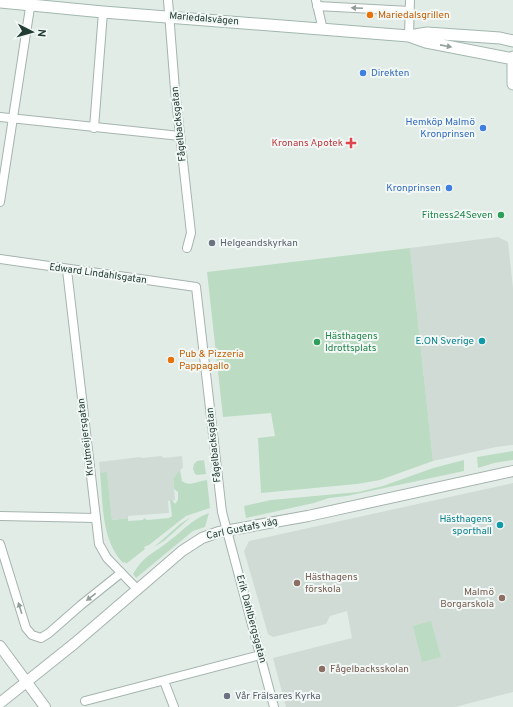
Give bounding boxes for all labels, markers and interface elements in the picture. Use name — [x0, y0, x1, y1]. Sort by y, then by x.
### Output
one-way arrow — [350, 5, 363, 11]
street label: Mariedalsvägen — [169, 9, 239, 29]
place label: Mariedalsgrillen — [378, 9, 450, 22]
marker: Mariedalsgrillen — [365, 10, 375, 20]
north arrow — [12, 12, 52, 52]
text: N — [34, 28, 48, 38]
one-way arrow — [440, 43, 452, 49]
place label: Direkten — [371, 67, 409, 80]
marker: Direkten — [358, 68, 368, 78]
street label: Fågelbacksgatan — [169, 86, 189, 162]
place label: Hemköp Malmö Kronprinsen — [406, 116, 475, 141]
marker: Hemköp Malmö Kronprinsen — [478, 123, 488, 133]
place label: Kronans Apotek — [271, 137, 343, 150]
marker: Kronans Apotek — [346, 138, 356, 148]
place label: Kronprinsen — [386, 182, 441, 195]
marker: Kronprinsen — [444, 183, 454, 193]
place label: Fitness24Seven — [422, 209, 493, 222]
marker: Fitness24Seven — [496, 210, 506, 220]
place label: Helgeandskyrkan — [220, 237, 298, 250]
marker: Helgeandskyrkan — [207, 238, 217, 248]
street label: Edward Lindahlsgatan — [48, 261, 148, 287]
place label: Hästhagens Idrottsplats — [325, 330, 378, 355]
place label: E.ON Sverige — [415, 335, 474, 348]
marker: E.ON Sverige — [477, 336, 487, 346]
marker: Hästhagens Idrottsplats — [312, 337, 322, 347]
place label: Pub & Pizzeria Pappagallo — [179, 348, 244, 373]
marker: Pub & Pizzeria Pappagallo — [166, 355, 176, 365]
street label: Krutmeijersgatan — [75, 397, 97, 477]
street label: Fågelbacksgatan — [204, 407, 224, 483]
place label: Hästhagens sporthall — [439, 513, 492, 538]
street label: Carl Gustafs väg — [205, 515, 279, 543]
marker: Hästhagens sporthall — [495, 520, 505, 530]
place label: Hästhagens förskola — [305, 571, 358, 596]
street label: Erik Dahlbergsgatan — [233, 573, 269, 665]
marker: Hästhagens förskola — [292, 578, 302, 588]
place label: Malmö Borgarskola — [440, 586, 494, 611]
one-way arrow — [85, 593, 96, 602]
marker: Malmö Borgarskola — [497, 593, 507, 603]
one-way arrow — [17, 602, 23, 614]
place label: Fågelbacksskolan — [330, 663, 409, 676]
marker: Fågelbacksskolan — [317, 664, 327, 674]
place label: Vår Frälsares Kyrka — [235, 690, 321, 703]
marker: Vår Frälsares Kyrka — [222, 691, 232, 701]

